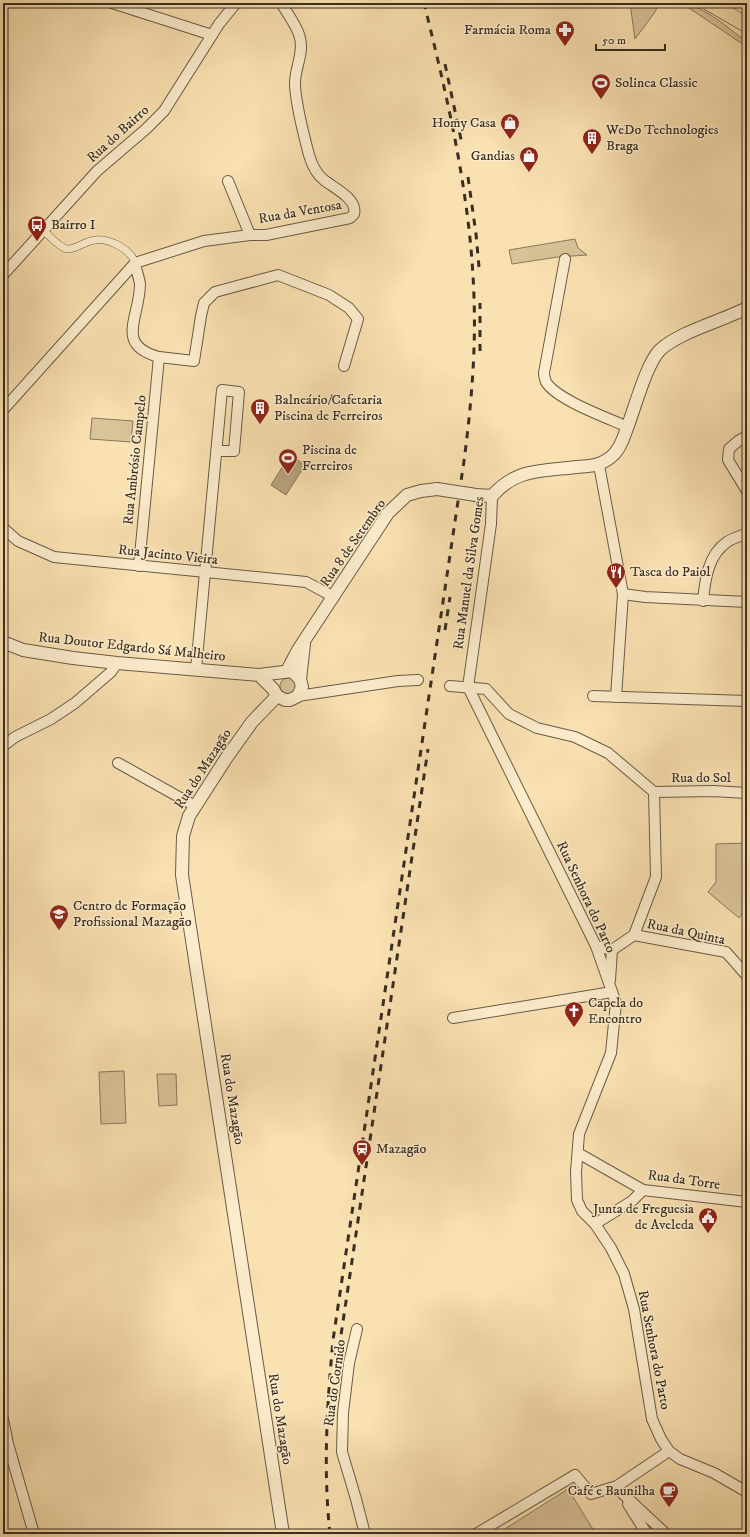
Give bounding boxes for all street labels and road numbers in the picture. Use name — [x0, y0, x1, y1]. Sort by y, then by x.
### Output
street label: Rua do Bairro — [83, 101, 153, 167]
street label: Rua da Ventosa — [257, 196, 343, 228]
street label: Rua Ambrósio Campelo — [119, 394, 151, 526]
street label: Rua 8 de Setembro — [316, 495, 390, 590]
street label: Rua Manuel da Silva Gomes — [449, 495, 489, 651]
street label: Rua Jacinto Vieira — [117, 541, 219, 569]
street label: Rua Doutor Edgardo Sá Malheiro — [38, 628, 227, 666]
street label: Rua do Mazagão — [170, 725, 236, 813]
street label: Rua do Sol — [671, 769, 732, 787]
street label: Rua Senhora do Parto — [552, 838, 620, 956]
street label: Rua da Quinta — [645, 915, 727, 949]
street label: Rua do Mazagão — [216, 1052, 248, 1146]
street label: Rua da Torre — [647, 1166, 722, 1194]
street label: Rua Senhora do Parto — [634, 1289, 674, 1411]
street label: Rua do Cornido — [320, 1338, 350, 1428]
street label: Rua do Mazagão — [264, 1372, 296, 1466]

